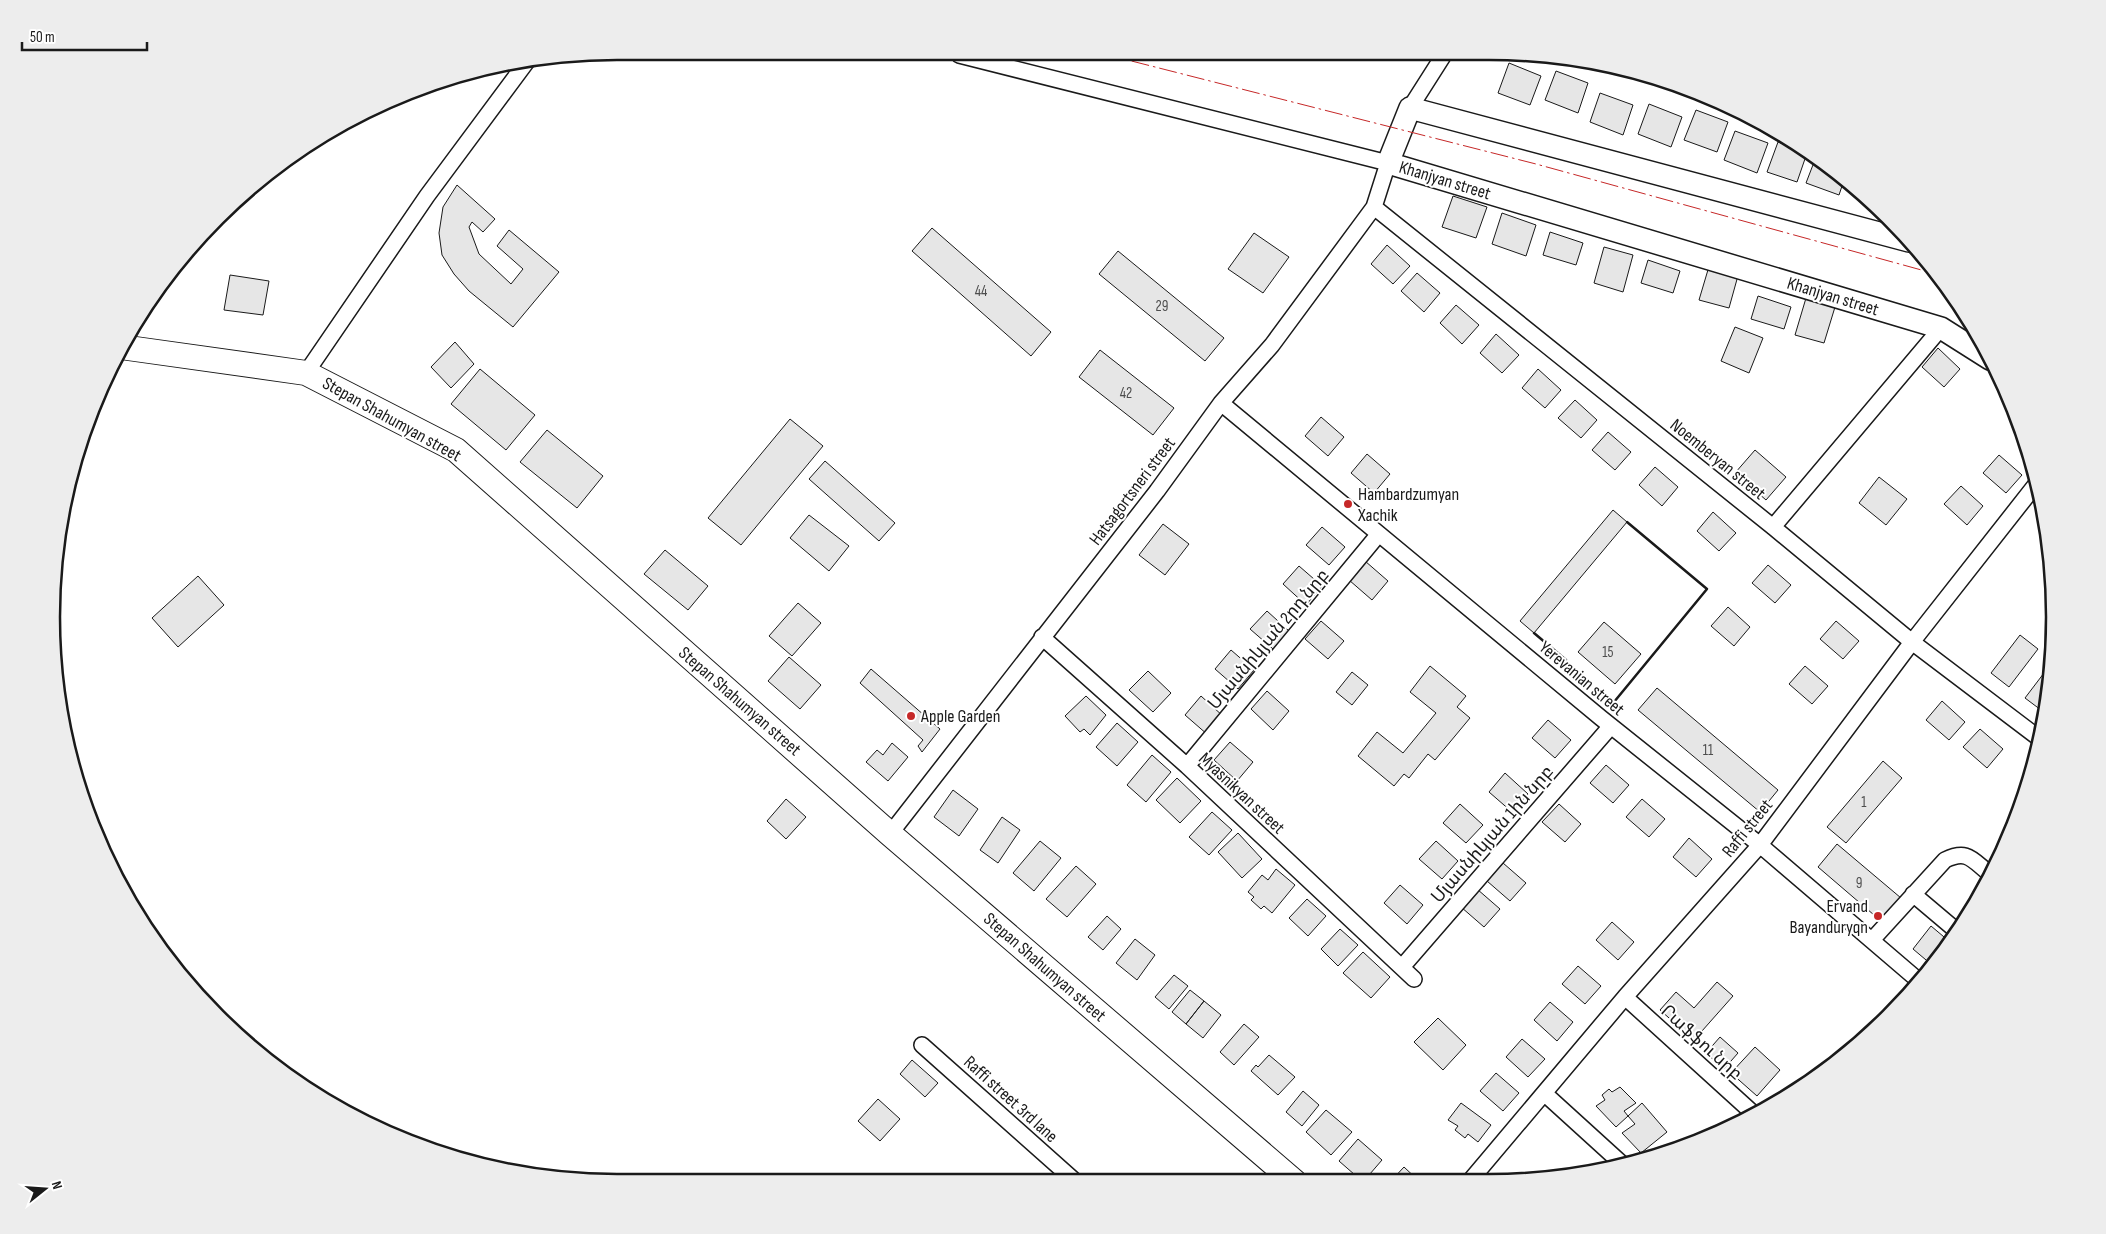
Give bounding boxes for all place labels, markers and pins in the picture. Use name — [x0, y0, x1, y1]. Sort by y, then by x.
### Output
place label: Hambardzumyan Xachik — [1357, 484, 1459, 526]
marker: Hambardzumyan Xachik — [1342, 498, 1354, 510]
place label: Apple Garden — [920, 706, 1001, 727]
marker: Apple Garden — [905, 710, 917, 722]
place label: Ervand Bayanduryqn — [1789, 896, 1868, 938]
marker: Ervand Bayanduryqn — [1872, 910, 1884, 922]

